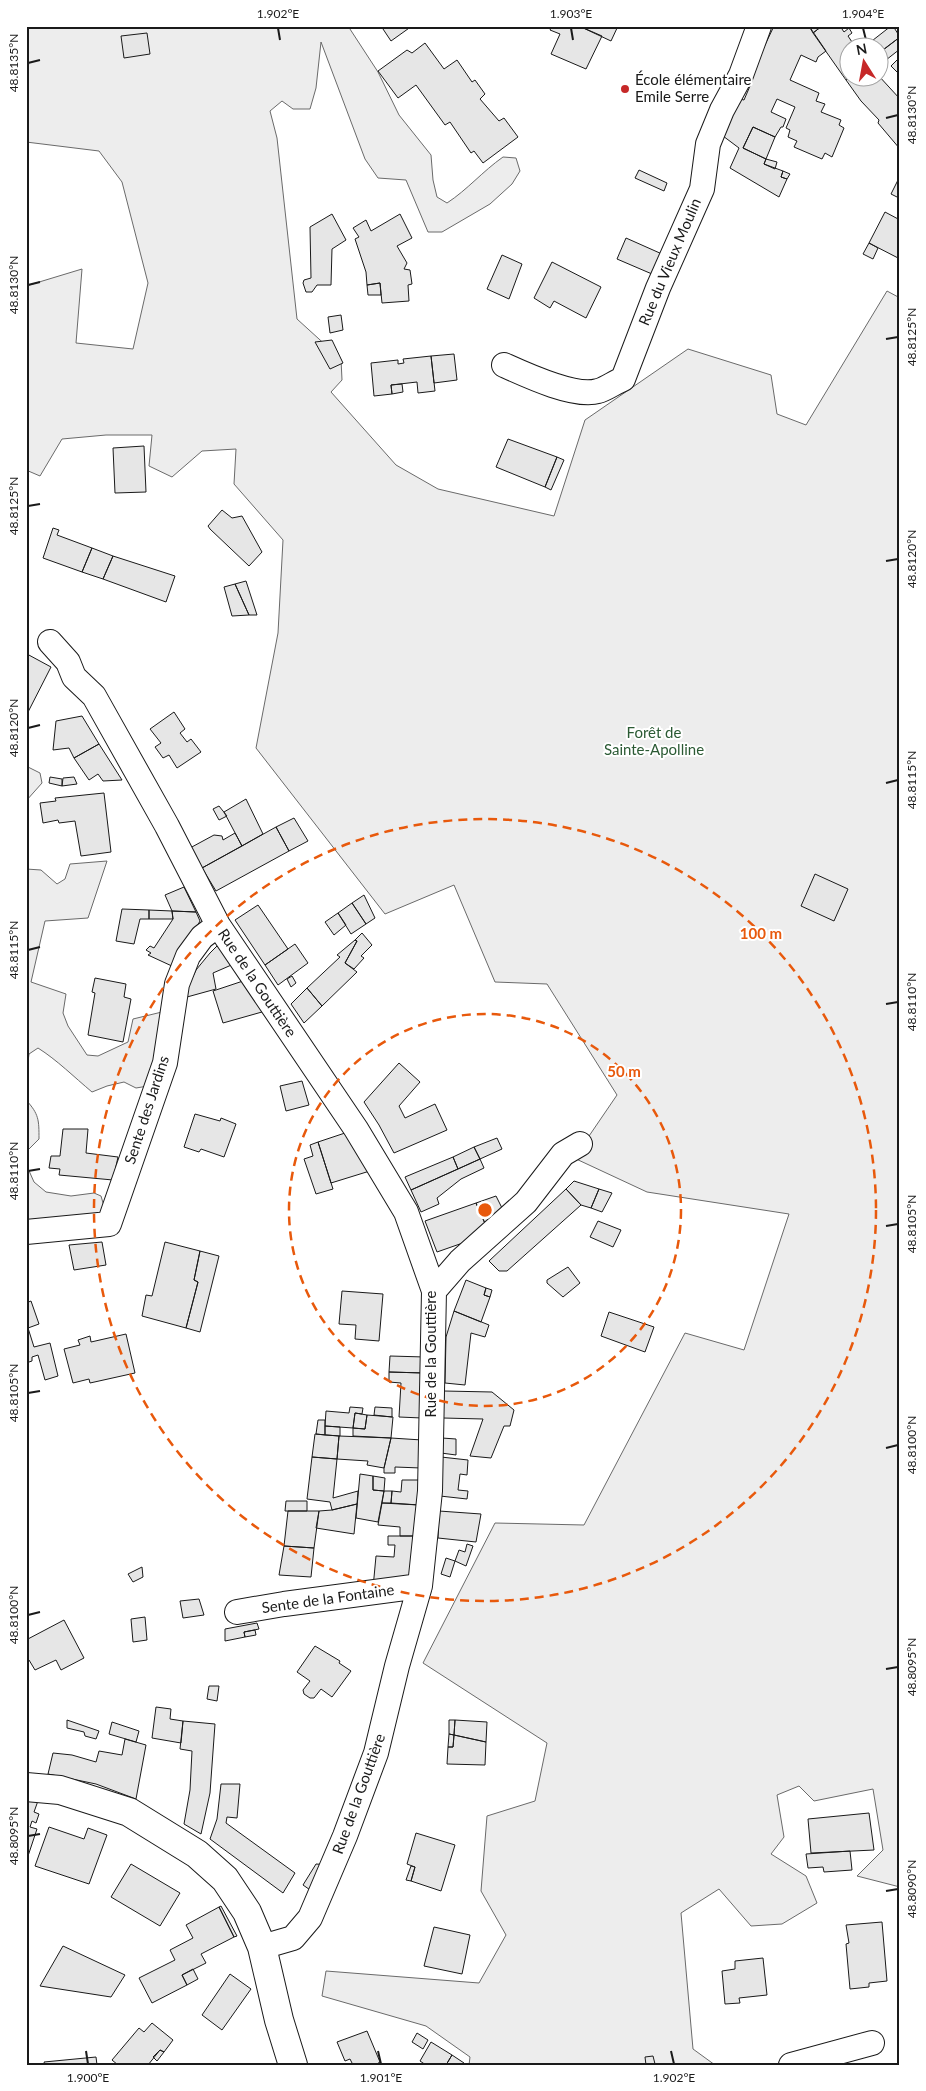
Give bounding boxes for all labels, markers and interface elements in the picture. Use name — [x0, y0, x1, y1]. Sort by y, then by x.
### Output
text: 1.902°E — [257, 6, 299, 21]
text: 1.903°E — [550, 6, 592, 21]
text: 1.904°E — [842, 6, 884, 21]
text: 48.8135°N — [6, 34, 21, 92]
north arrow — [838, 38, 888, 88]
text: N — [855, 39, 868, 58]
place label: École élémentaire Emile Serre — [635, 70, 752, 105]
marker: École élémentaire Emile Serre — [619, 83, 631, 95]
text: 48.8130°N — [904, 86, 919, 144]
street label: Rue du Vieux Moulin — [634, 195, 704, 328]
text: 48.8130°N — [6, 256, 21, 314]
text: 48.8125°N — [904, 308, 919, 366]
text: 48.8125°N — [6, 477, 21, 535]
text: 48.8120°N — [904, 530, 919, 588]
text: 48.8120°N — [6, 699, 21, 757]
park label: Forêt de Sainte-Apolline — [604, 723, 704, 758]
text: 48.8115°N — [904, 751, 919, 809]
text: 48.8115°N — [6, 921, 21, 979]
text: 100 m — [740, 924, 782, 942]
street label: Rue de la Gouttière — [215, 925, 301, 1040]
text: 48.8110°N — [904, 973, 919, 1031]
street label: Sente des Jardins — [120, 1053, 172, 1166]
text: 50 m — [607, 1062, 641, 1080]
text: 48.8110°N — [6, 1142, 21, 1200]
text: 48.8105°N — [904, 1195, 919, 1253]
centre of rings — [476, 1201, 494, 1219]
street label: Rue de la Gouttière — [421, 1290, 439, 1417]
text: 48.8105°N — [6, 1364, 21, 1422]
text: 48.8100°N — [904, 1416, 919, 1474]
street label: Sente de la Fontaine — [260, 1580, 395, 1616]
text: 48.8100°N — [6, 1586, 21, 1644]
text: 48.8095°N — [904, 1638, 919, 1696]
street label: Rue de la Gouttière — [328, 1731, 388, 1856]
text: 48.8095°N — [6, 1807, 21, 1865]
text: 48.8090°N — [904, 1860, 919, 1918]
text: 1.900°E — [67, 2070, 109, 2085]
text: 1.901°E — [360, 2070, 402, 2085]
text: 1.902°E — [653, 2070, 695, 2085]

